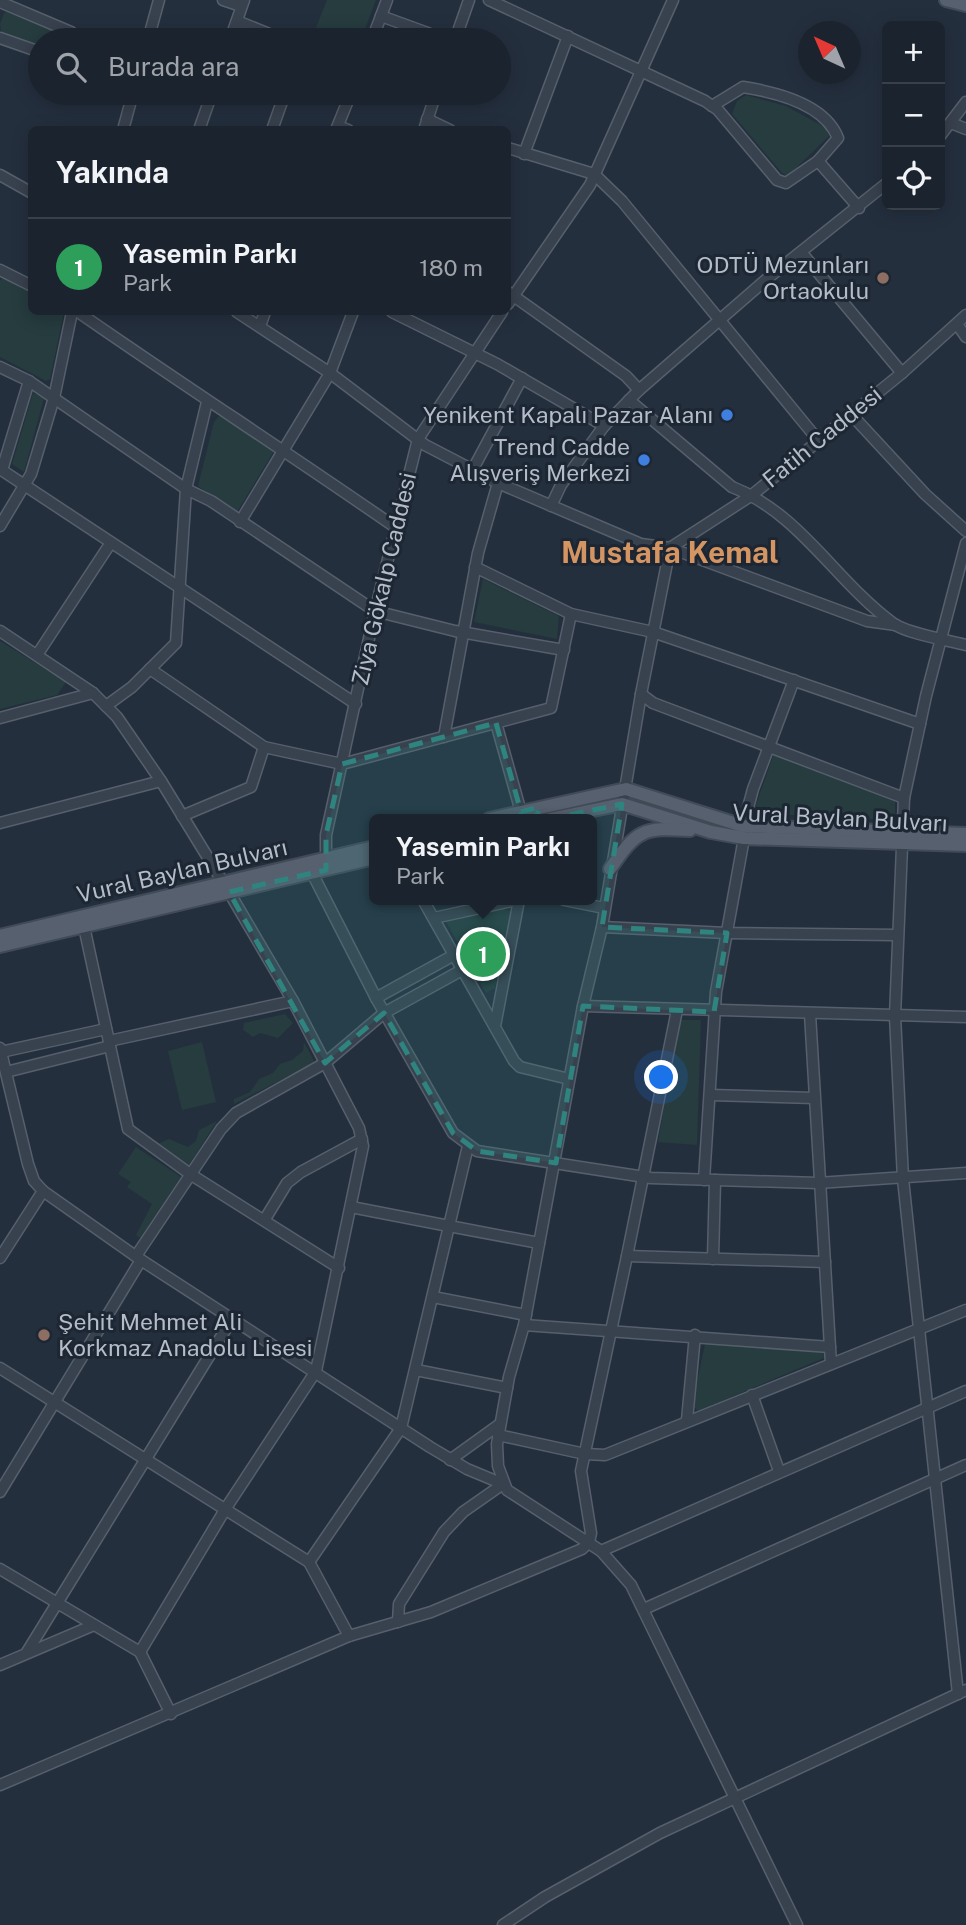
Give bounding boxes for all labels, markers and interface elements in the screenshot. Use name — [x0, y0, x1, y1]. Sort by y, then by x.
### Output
north arrow — [798, 21, 861, 84]
map controls — [882, 21, 945, 210]
button: + — [882, 21, 945, 84]
search box — [28, 28, 511, 105]
icon: search — [52, 48, 90, 86]
text: Burada ara — [108, 51, 239, 82]
button: − — [882, 84, 945, 147]
button: locate — [882, 147, 945, 210]
text: Yakında — [56, 154, 169, 190]
text: Yasemin Parkı — [123, 238, 297, 269]
place label: ODTÜ Mezunları Ortaokulu — [697, 251, 869, 304]
text: 1 — [74, 254, 84, 281]
text: 180 m — [419, 254, 483, 281]
text: Park — [123, 269, 172, 296]
marker: ODTÜ Mezunları Ortaokulu — [875, 270, 891, 286]
street label: Fatih Caddesi — [757, 380, 887, 493]
place label: Yenikent Kapalı Pazar Alanı — [423, 401, 713, 428]
marker: Yenikent Kapalı Pazar Alanı — [719, 407, 735, 423]
place label: Trend Cadde Alışveriş Merkezi — [450, 433, 630, 486]
marker: Trend Cadde Alışveriş Merkezi — [636, 452, 652, 468]
street label: Ziya Gökalp Caddesi — [346, 470, 421, 688]
district label: Mustafa Kemal — [561, 534, 779, 570]
street label: Vural Baylan Bulvarı — [732, 798, 948, 837]
popup — [369, 814, 597, 905]
text: Yasemin Parkı — [396, 831, 570, 862]
street label: Vural Baylan Bulvarı — [74, 833, 290, 908]
text: Park — [396, 862, 445, 889]
pin: 1 — [460, 928, 506, 980]
your location — [644, 1060, 678, 1094]
place label: Şehit Mehmet Ali Korkmaz Anadolu Lisesi — [58, 1308, 312, 1361]
marker: Şehit Mehmet Ali Korkmaz Anadolu Lisesi — [36, 1327, 52, 1343]

